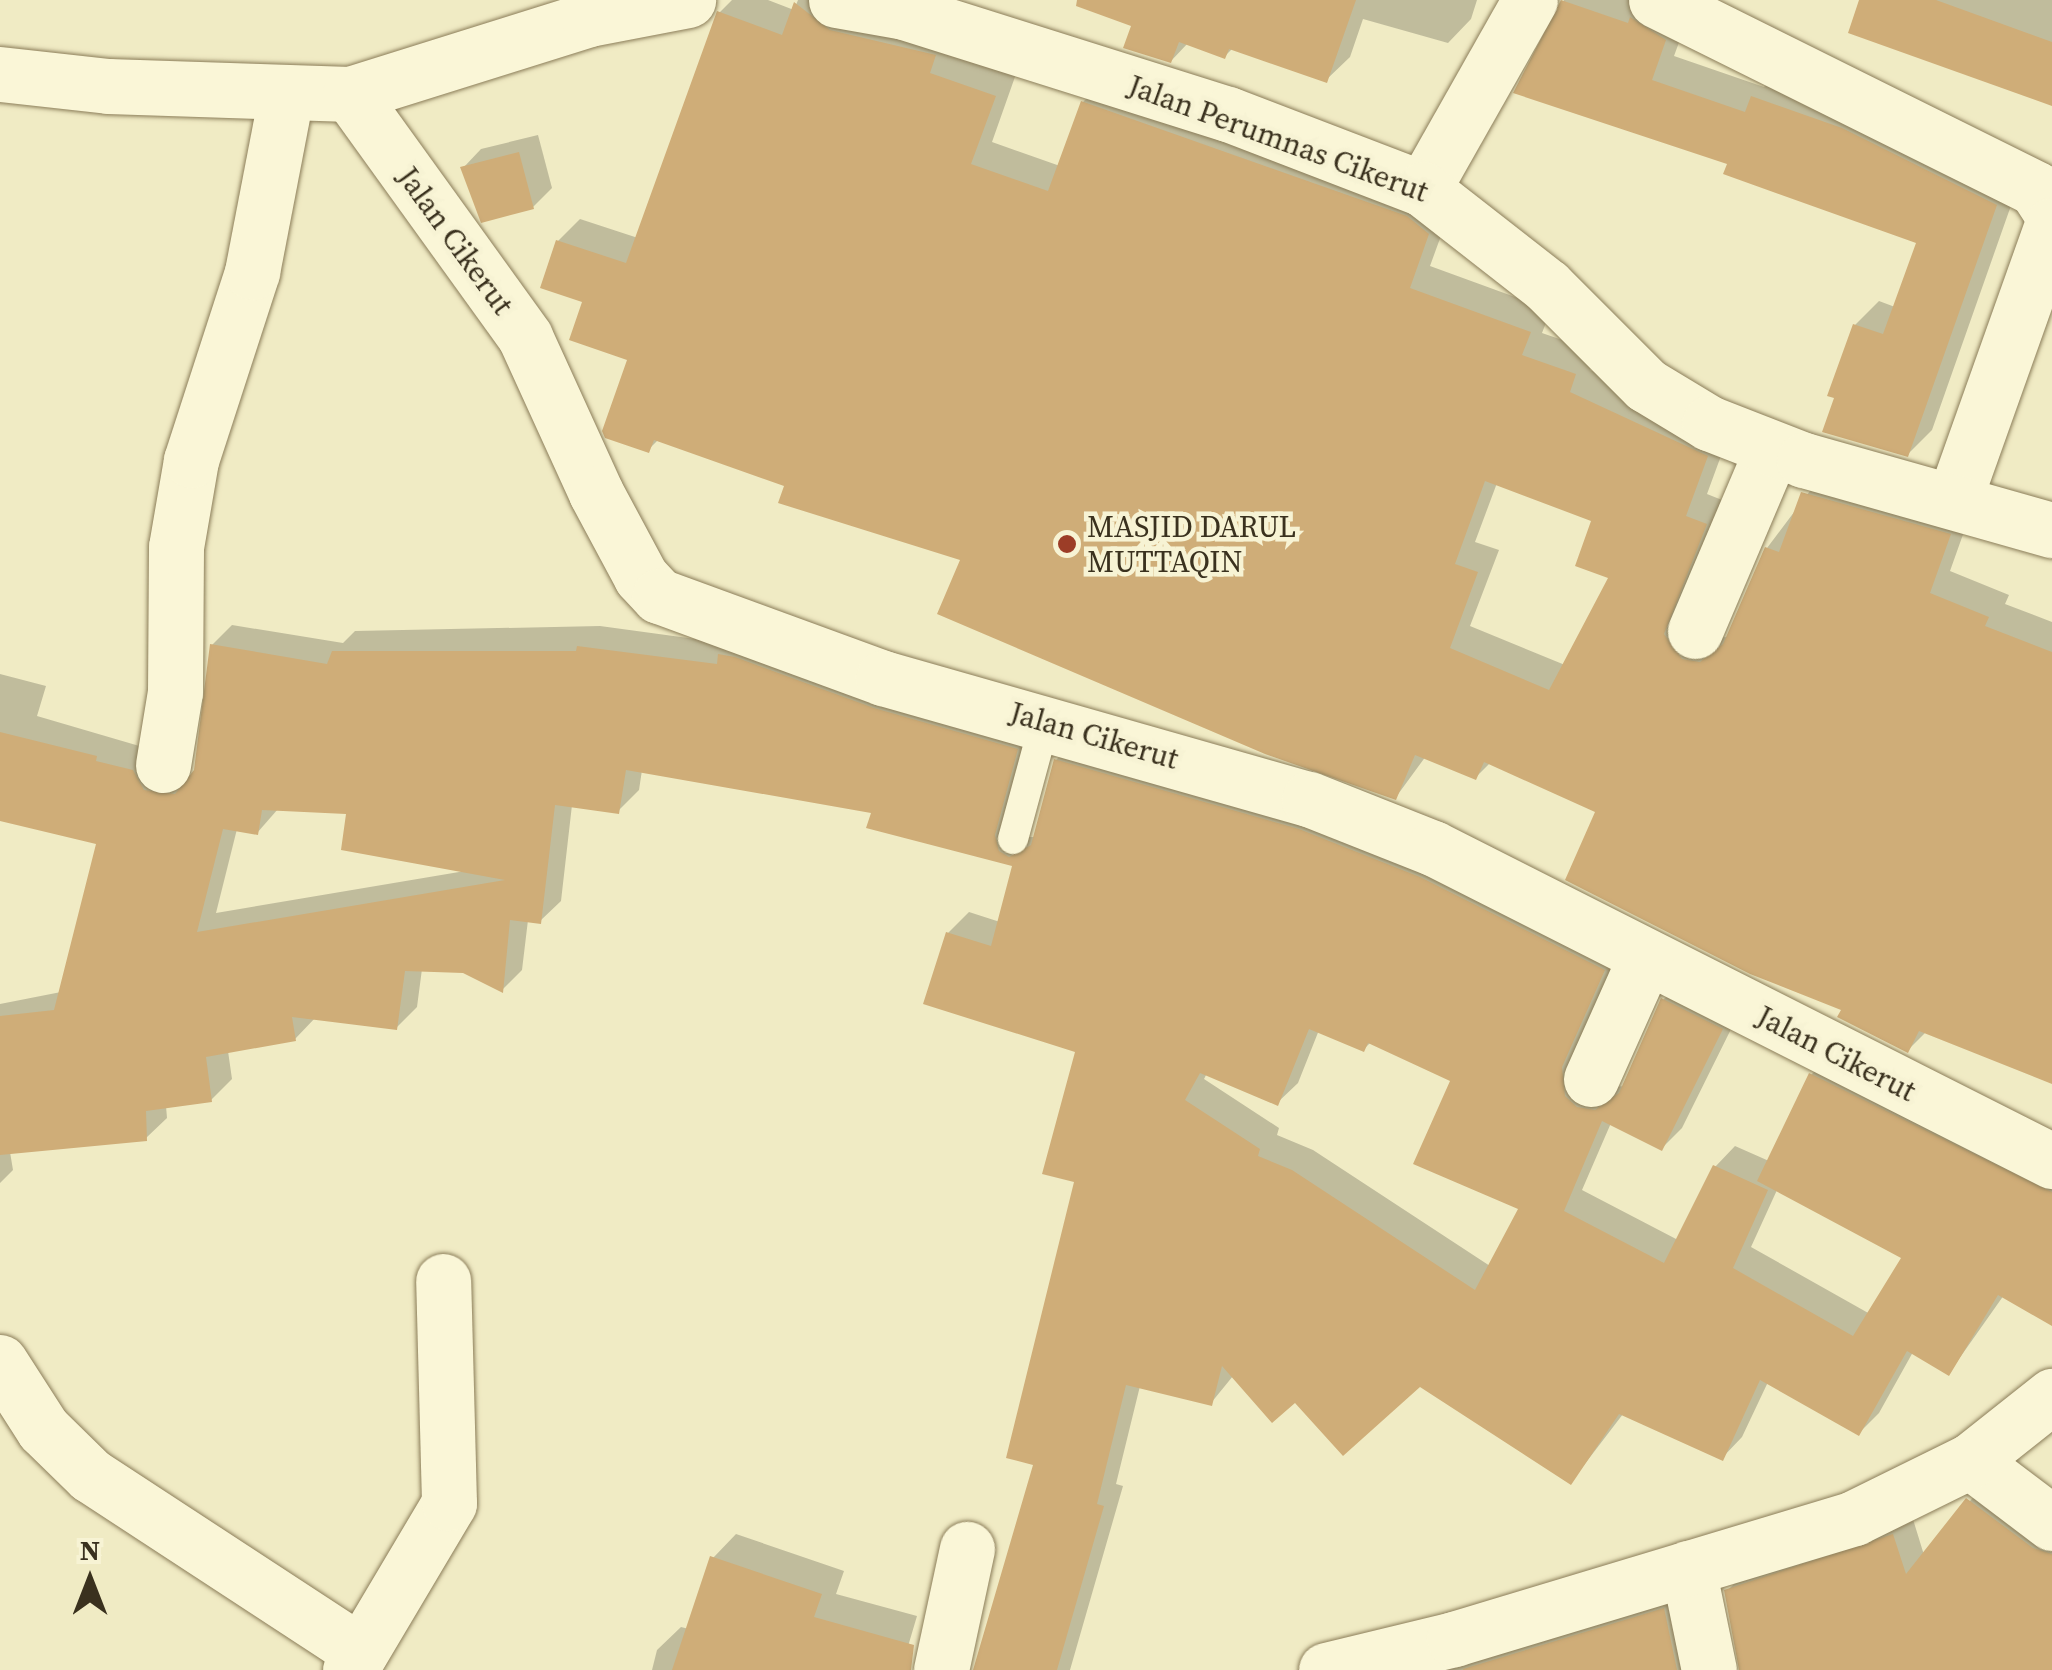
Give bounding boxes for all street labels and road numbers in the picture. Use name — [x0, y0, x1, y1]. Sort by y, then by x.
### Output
street label: Jalan Perumnas Cikerut — [1123, 68, 1433, 210]
street label: Jalan Cikerut — [389, 160, 521, 322]
street label: Jalan Cikerut — [1006, 695, 1182, 777]
street label: Jalan Cikerut — [1751, 999, 1921, 1109]

